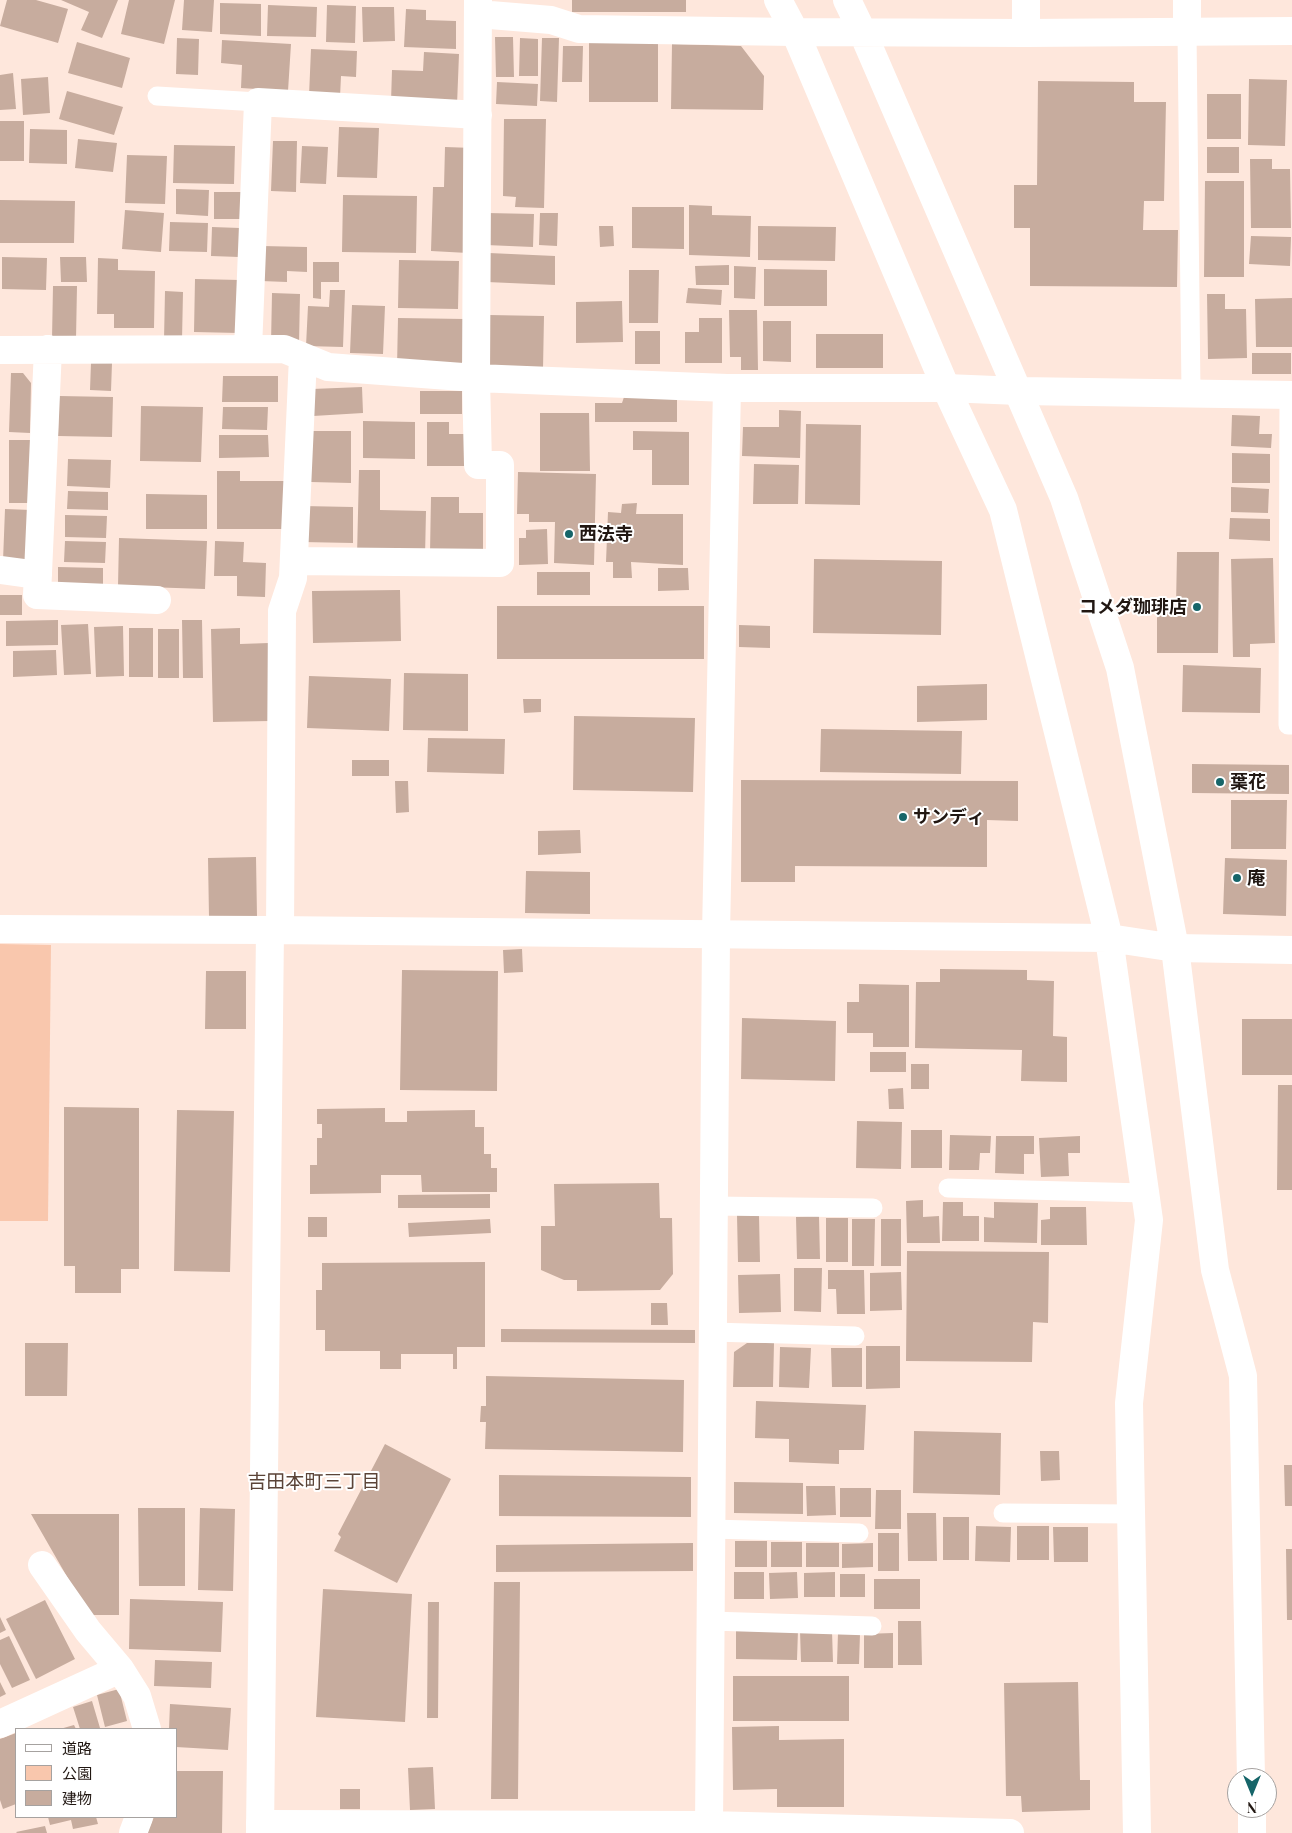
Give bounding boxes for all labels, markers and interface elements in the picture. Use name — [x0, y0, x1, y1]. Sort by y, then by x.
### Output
place label: 西法寺 — [579, 523, 633, 545]
marker: 西法寺 — [563, 528, 575, 540]
place label: コメダ珈琲店 — [1079, 596, 1187, 618]
marker: コメダ珈琲店 — [1191, 601, 1203, 613]
place label: 葉花 — [1230, 771, 1266, 793]
marker: 葉花 — [1214, 776, 1226, 788]
place label: サンディ — [913, 806, 985, 828]
marker: サンディ — [897, 811, 909, 823]
place label: 庵 — [1247, 867, 1265, 889]
marker: 庵 — [1231, 872, 1243, 884]
district label: 吉田本町三丁目 — [248, 1471, 380, 1493]
legend — [15, 1728, 178, 1818]
text: 道路 — [62, 1738, 92, 1758]
text: 公園 — [62, 1763, 92, 1783]
north arrow — [1227, 1768, 1277, 1818]
text: 建物 — [62, 1788, 92, 1808]
text: N — [1247, 1798, 1257, 1817]

